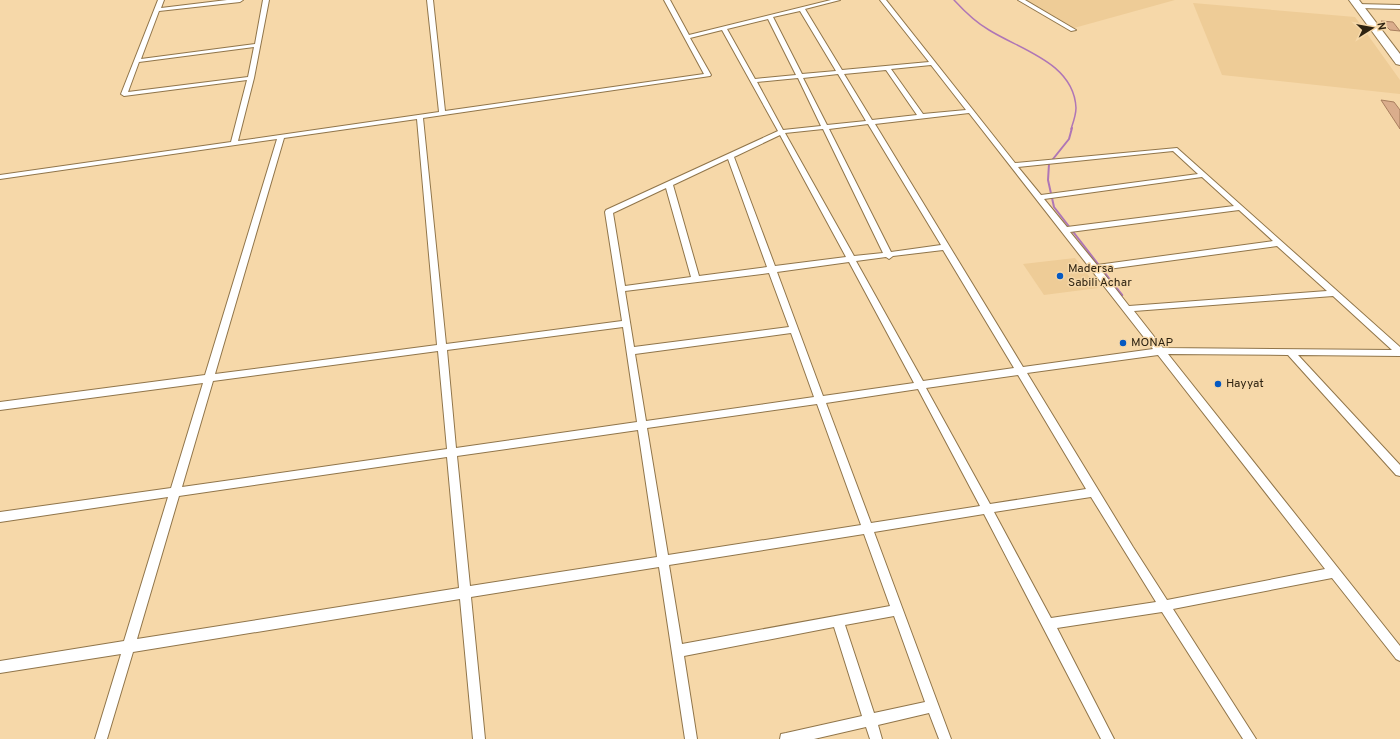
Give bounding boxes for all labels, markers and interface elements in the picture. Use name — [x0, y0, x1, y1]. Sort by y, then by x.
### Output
north arrow — [1352, 8, 1392, 48]
text: N — [1373, 21, 1388, 31]
place label: Madersa Sabili Achar — [1068, 261, 1132, 291]
marker: Madersa Sabili Achar — [1055, 271, 1065, 281]
place label: MONAP — [1131, 335, 1173, 351]
marker: MONAP — [1118, 338, 1128, 348]
place label: Hayyat — [1226, 376, 1264, 392]
marker: Hayyat — [1213, 379, 1223, 389]

